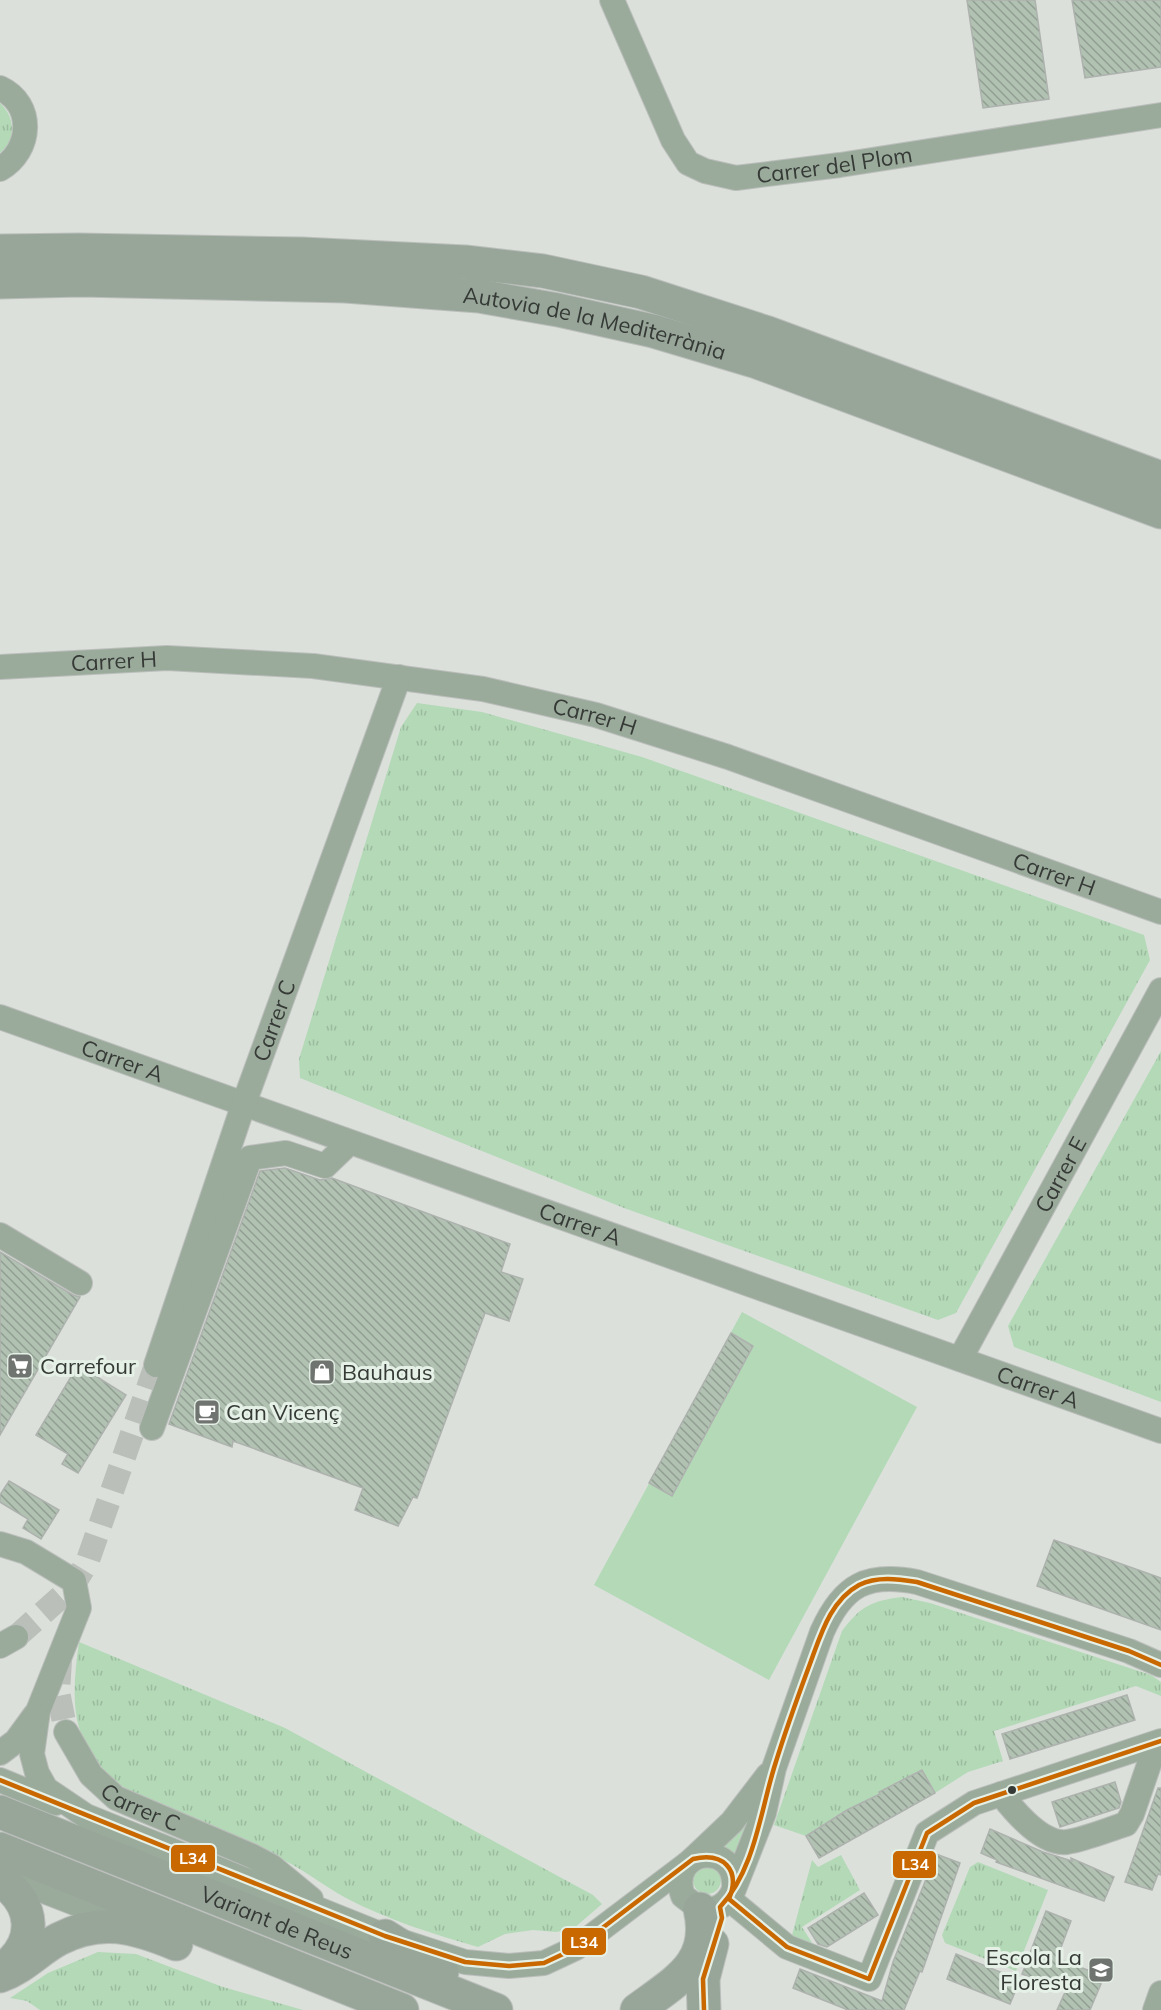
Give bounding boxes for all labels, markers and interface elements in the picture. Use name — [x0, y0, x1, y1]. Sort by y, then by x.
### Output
street label: Carrer del Plom — [755, 140, 914, 189]
street label: Autovia de la Mediterrània — [462, 281, 730, 366]
street label: Carrer H — [70, 645, 158, 677]
street label: Carrer H — [550, 691, 640, 741]
street label: Carrer H — [1009, 846, 1100, 902]
street label: Carrer C — [246, 976, 302, 1065]
street label: Carrer A — [77, 1033, 167, 1088]
street label: Carrer E — [1028, 1132, 1092, 1217]
street label: Carrer A — [535, 1196, 625, 1251]
supermarket icon: Carrefour — [5, 1351, 35, 1381]
place label: Carrefour — [40, 1352, 136, 1380]
shop icon: Bauhaus — [307, 1357, 337, 1387]
place label: Bauhaus — [342, 1358, 433, 1386]
street label: Carrer A — [993, 1360, 1083, 1415]
cafe icon: Can Vicenç — [192, 1397, 222, 1427]
place label: Can Vicenç — [226, 1398, 340, 1426]
street label: Carrer C — [95, 1777, 185, 1838]
unlabelled marker — [1006, 1784, 1018, 1796]
line badge: L34 — [170, 1844, 216, 1873]
text: L34 — [179, 1848, 207, 1868]
line badge: L34 — [892, 1850, 937, 1879]
text: L34 — [901, 1854, 929, 1874]
street label: Variant de Reus — [197, 1880, 357, 1965]
line badge: L34 — [561, 1927, 607, 1956]
text: L34 — [570, 1932, 598, 1952]
place label: Escola La Floresta — [986, 1943, 1082, 1996]
school or university icon: Escola La Floresta — [1086, 1955, 1116, 1985]

